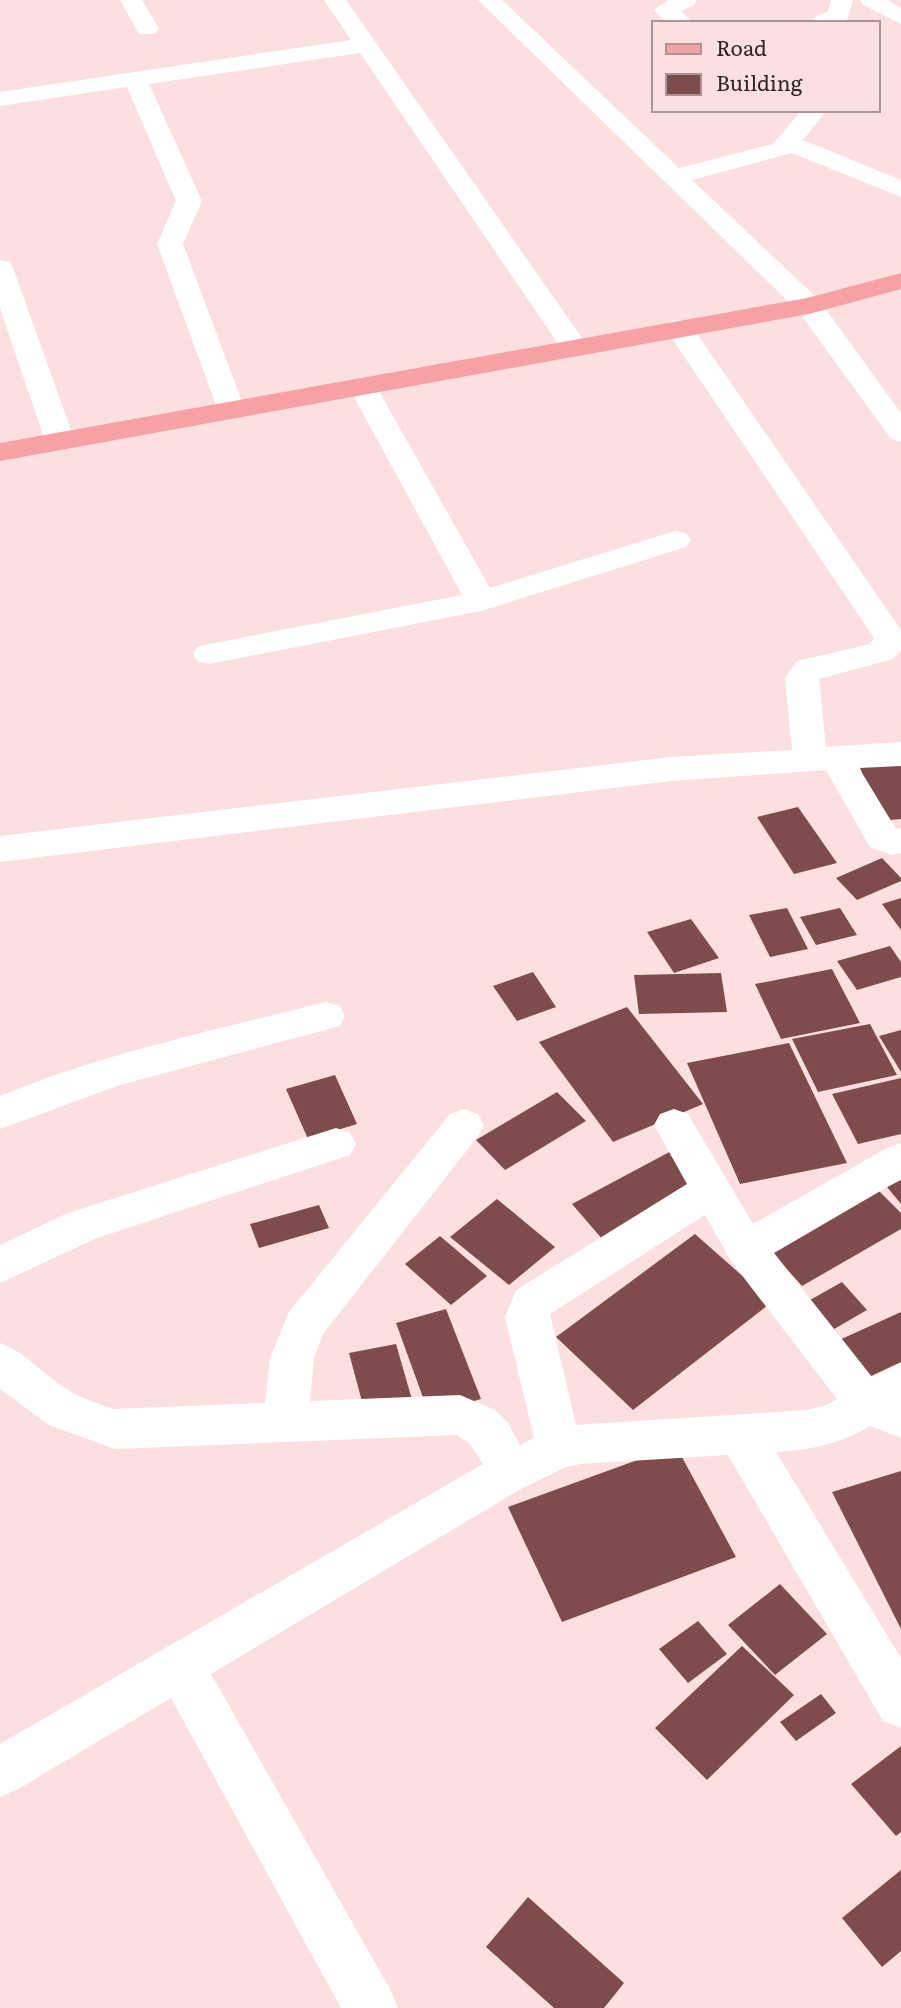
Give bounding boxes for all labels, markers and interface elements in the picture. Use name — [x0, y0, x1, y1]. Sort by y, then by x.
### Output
legend — [652, 21, 880, 112]
text: Road — [716, 31, 767, 62]
text: Building — [716, 66, 803, 97]

